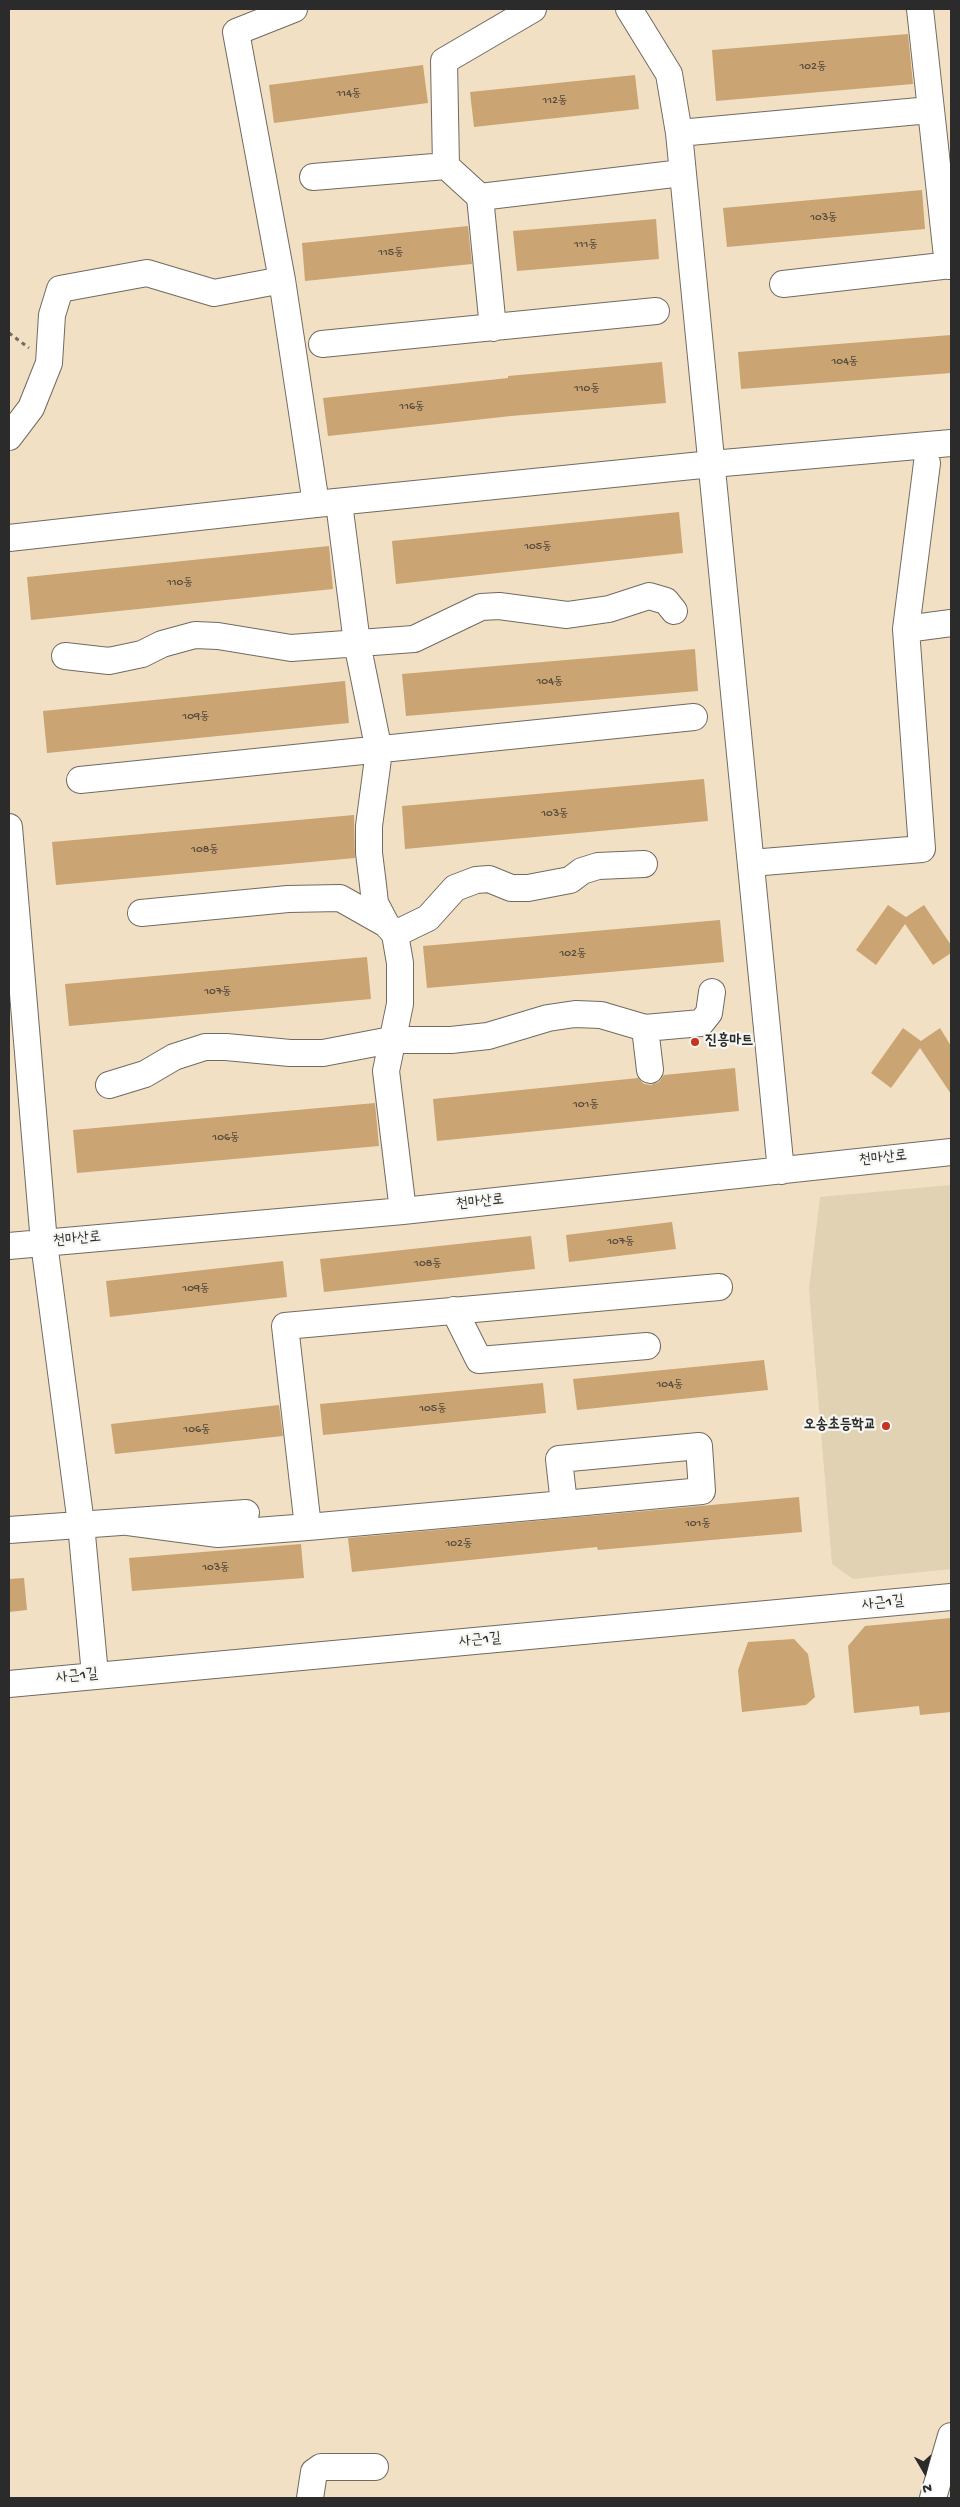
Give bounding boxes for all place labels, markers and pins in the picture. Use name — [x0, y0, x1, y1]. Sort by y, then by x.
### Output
place label: 진흥마트 — [705, 1033, 753, 1051]
marker: 진흥마트 — [689, 1036, 701, 1048]
place label: 오송초등학교 — [804, 1417, 876, 1435]
marker: 오송초등학교 — [880, 1420, 892, 1432]

